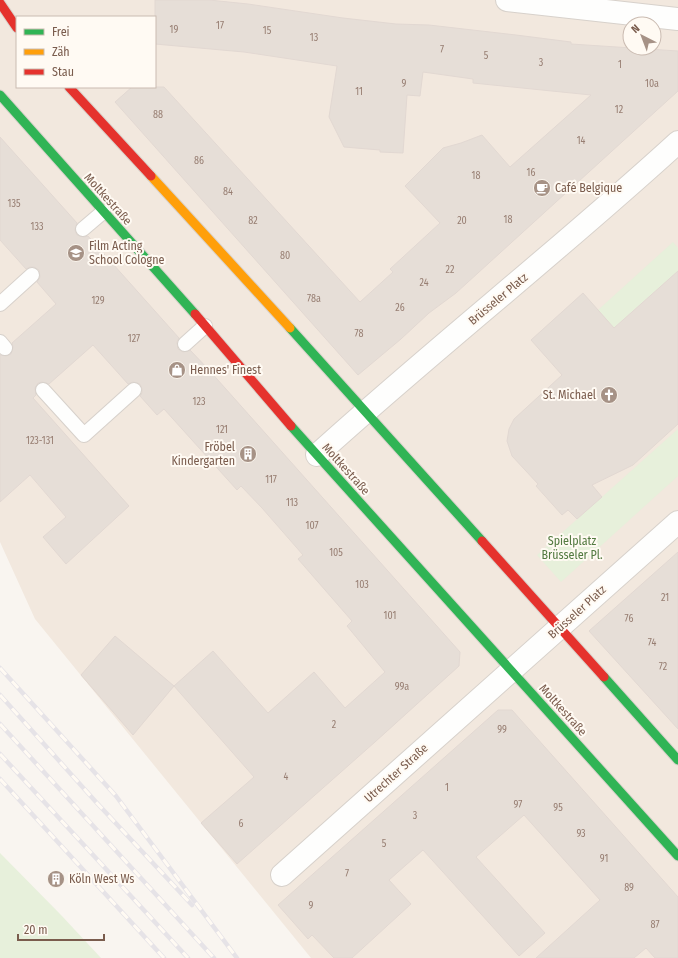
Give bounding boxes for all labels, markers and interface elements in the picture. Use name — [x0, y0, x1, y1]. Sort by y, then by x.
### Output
legend — [16, 16, 156, 88]
north arrow — [622, 16, 662, 56]
house number: 17 — [216, 20, 224, 32]
text: N — [629, 22, 642, 36]
house number: 19 — [170, 24, 179, 36]
text: Frei — [52, 25, 70, 39]
house number: 15 — [263, 25, 272, 37]
house number: 13 — [310, 32, 319, 44]
house number: 7 — [440, 44, 444, 56]
text: Zäh — [52, 45, 70, 59]
house number: 5 — [484, 50, 489, 62]
house number: 3 — [539, 57, 544, 69]
house number: 1 — [618, 59, 622, 71]
text: Stau — [52, 65, 74, 79]
house number: 9 — [402, 78, 407, 90]
house number: 10a — [645, 78, 659, 90]
house number: 11 — [355, 86, 363, 98]
house number: 12 — [615, 104, 624, 116]
house number: 88 — [153, 109, 163, 121]
house number: 14 — [577, 135, 586, 147]
house number: 86 — [194, 155, 204, 167]
house number: 16 — [527, 167, 535, 179]
street label: Moltkestraße — [81, 170, 135, 228]
house number: 18 — [472, 170, 480, 182]
cafe icon: Café Belgique — [532, 178, 552, 198]
place label: Café Belgique — [555, 181, 622, 195]
house number: 84 — [223, 186, 233, 198]
house number: 135 — [8, 198, 21, 210]
house number: 18 — [504, 214, 512, 226]
house number: 82 — [248, 215, 258, 227]
house number: 20 — [457, 215, 467, 227]
house number: 133 — [31, 221, 44, 233]
place label: Film Acting School Cologne — [89, 239, 165, 267]
school or university icon: Film Acting School Cologne — [66, 243, 86, 263]
house number: 80 — [280, 250, 290, 262]
house number: 22 — [446, 264, 455, 276]
street label: Brüsseler Platz — [466, 270, 531, 328]
house number: 24 — [419, 277, 429, 289]
house number: 78a — [307, 293, 321, 305]
house number: 129 — [91, 295, 105, 307]
house number: 26 — [395, 302, 405, 314]
house number: 78 — [355, 328, 363, 340]
house number: 127 — [128, 333, 140, 345]
shop icon: Hennes' Finest — [167, 360, 187, 380]
place label: Hennes' Finest — [190, 363, 261, 377]
church icon: St. Michael — [599, 385, 619, 405]
place label: St. Michael — [543, 388, 596, 402]
house number: 123 — [193, 396, 206, 408]
house number: 121 — [216, 424, 228, 436]
house number: 123-131 — [26, 435, 54, 447]
place label: Fröbel Kindergarten — [171, 440, 235, 468]
street label: Moltkestraße — [319, 440, 373, 498]
building icon: Fröbel Kindergarten — [238, 444, 258, 464]
house number: 117 — [265, 474, 277, 486]
house number: 113 — [286, 497, 299, 509]
house number: 107 — [306, 520, 318, 532]
park label: Spielplatz Brüsseler Pl. — [541, 534, 603, 562]
house number: 105 — [329, 547, 343, 559]
house number: 103 — [355, 579, 369, 591]
street label: Brüsseler Platz — [545, 582, 609, 642]
house number: 21 — [661, 592, 669, 604]
house number: 101 — [384, 610, 396, 622]
house number: 76 — [625, 613, 633, 625]
house number: 74 — [648, 637, 656, 649]
house number: 72 — [659, 661, 668, 673]
house number: 99a — [395, 681, 409, 693]
street label: Moltkestraße — [536, 681, 590, 739]
house number: 2 — [332, 719, 337, 731]
house number: 99 — [497, 724, 507, 736]
street label: Utrechter Straße — [361, 741, 431, 805]
house number: 4 — [284, 771, 289, 783]
house number: 1 — [445, 782, 449, 794]
house number: 97 — [514, 799, 522, 811]
house number: 95 — [553, 802, 563, 814]
house number: 3 — [413, 810, 418, 822]
house number: 6 — [239, 818, 244, 830]
house number: 93 — [576, 828, 586, 840]
house number: 5 — [382, 838, 387, 850]
house number: 91 — [600, 853, 608, 865]
house number: 7 — [345, 868, 349, 880]
building icon: Köln West Ws — [46, 869, 66, 889]
place label: Köln West Ws — [69, 872, 134, 886]
house number: 89 — [624, 882, 634, 894]
house number: 9 — [309, 900, 314, 912]
scale bar — [18, 916, 104, 942]
house number: 87 — [651, 919, 659, 931]
text: 20 m — [24, 923, 48, 937]

